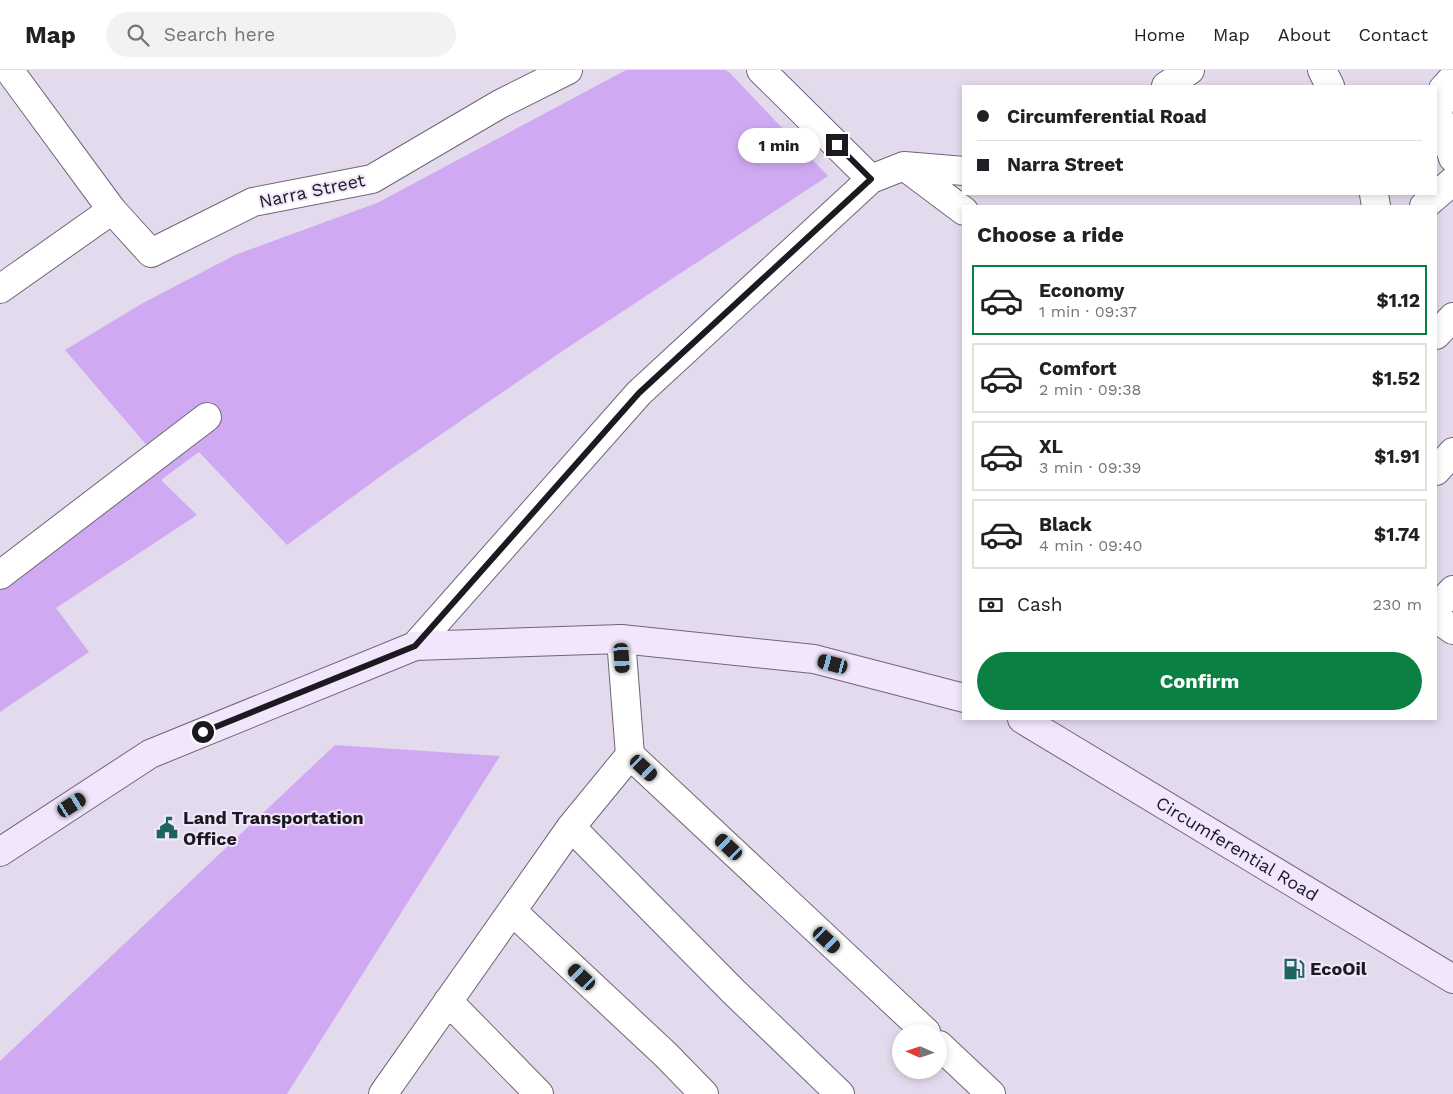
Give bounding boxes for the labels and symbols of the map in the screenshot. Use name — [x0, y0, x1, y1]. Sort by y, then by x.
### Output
callout: 1 min — [737, 128, 820, 162]
route end — [826, 134, 848, 156]
street label: Narra Street — [257, 169, 367, 212]
car — [613, 643, 630, 673]
car — [816, 653, 849, 675]
route start — [192, 721, 214, 743]
car — [627, 752, 660, 784]
car — [55, 791, 88, 819]
street label: Circumferential Road — [1152, 792, 1322, 905]
place label: Land Transportation Office — [183, 807, 364, 849]
public building icon: Land Transportation Office — [154, 815, 180, 841]
car — [712, 831, 745, 863]
car — [810, 924, 843, 956]
fuel station icon: EcoOil — [1281, 956, 1307, 982]
place label: EcoOil — [1310, 958, 1367, 979]
car — [565, 961, 598, 993]
north arrow — [892, 1024, 948, 1079]

